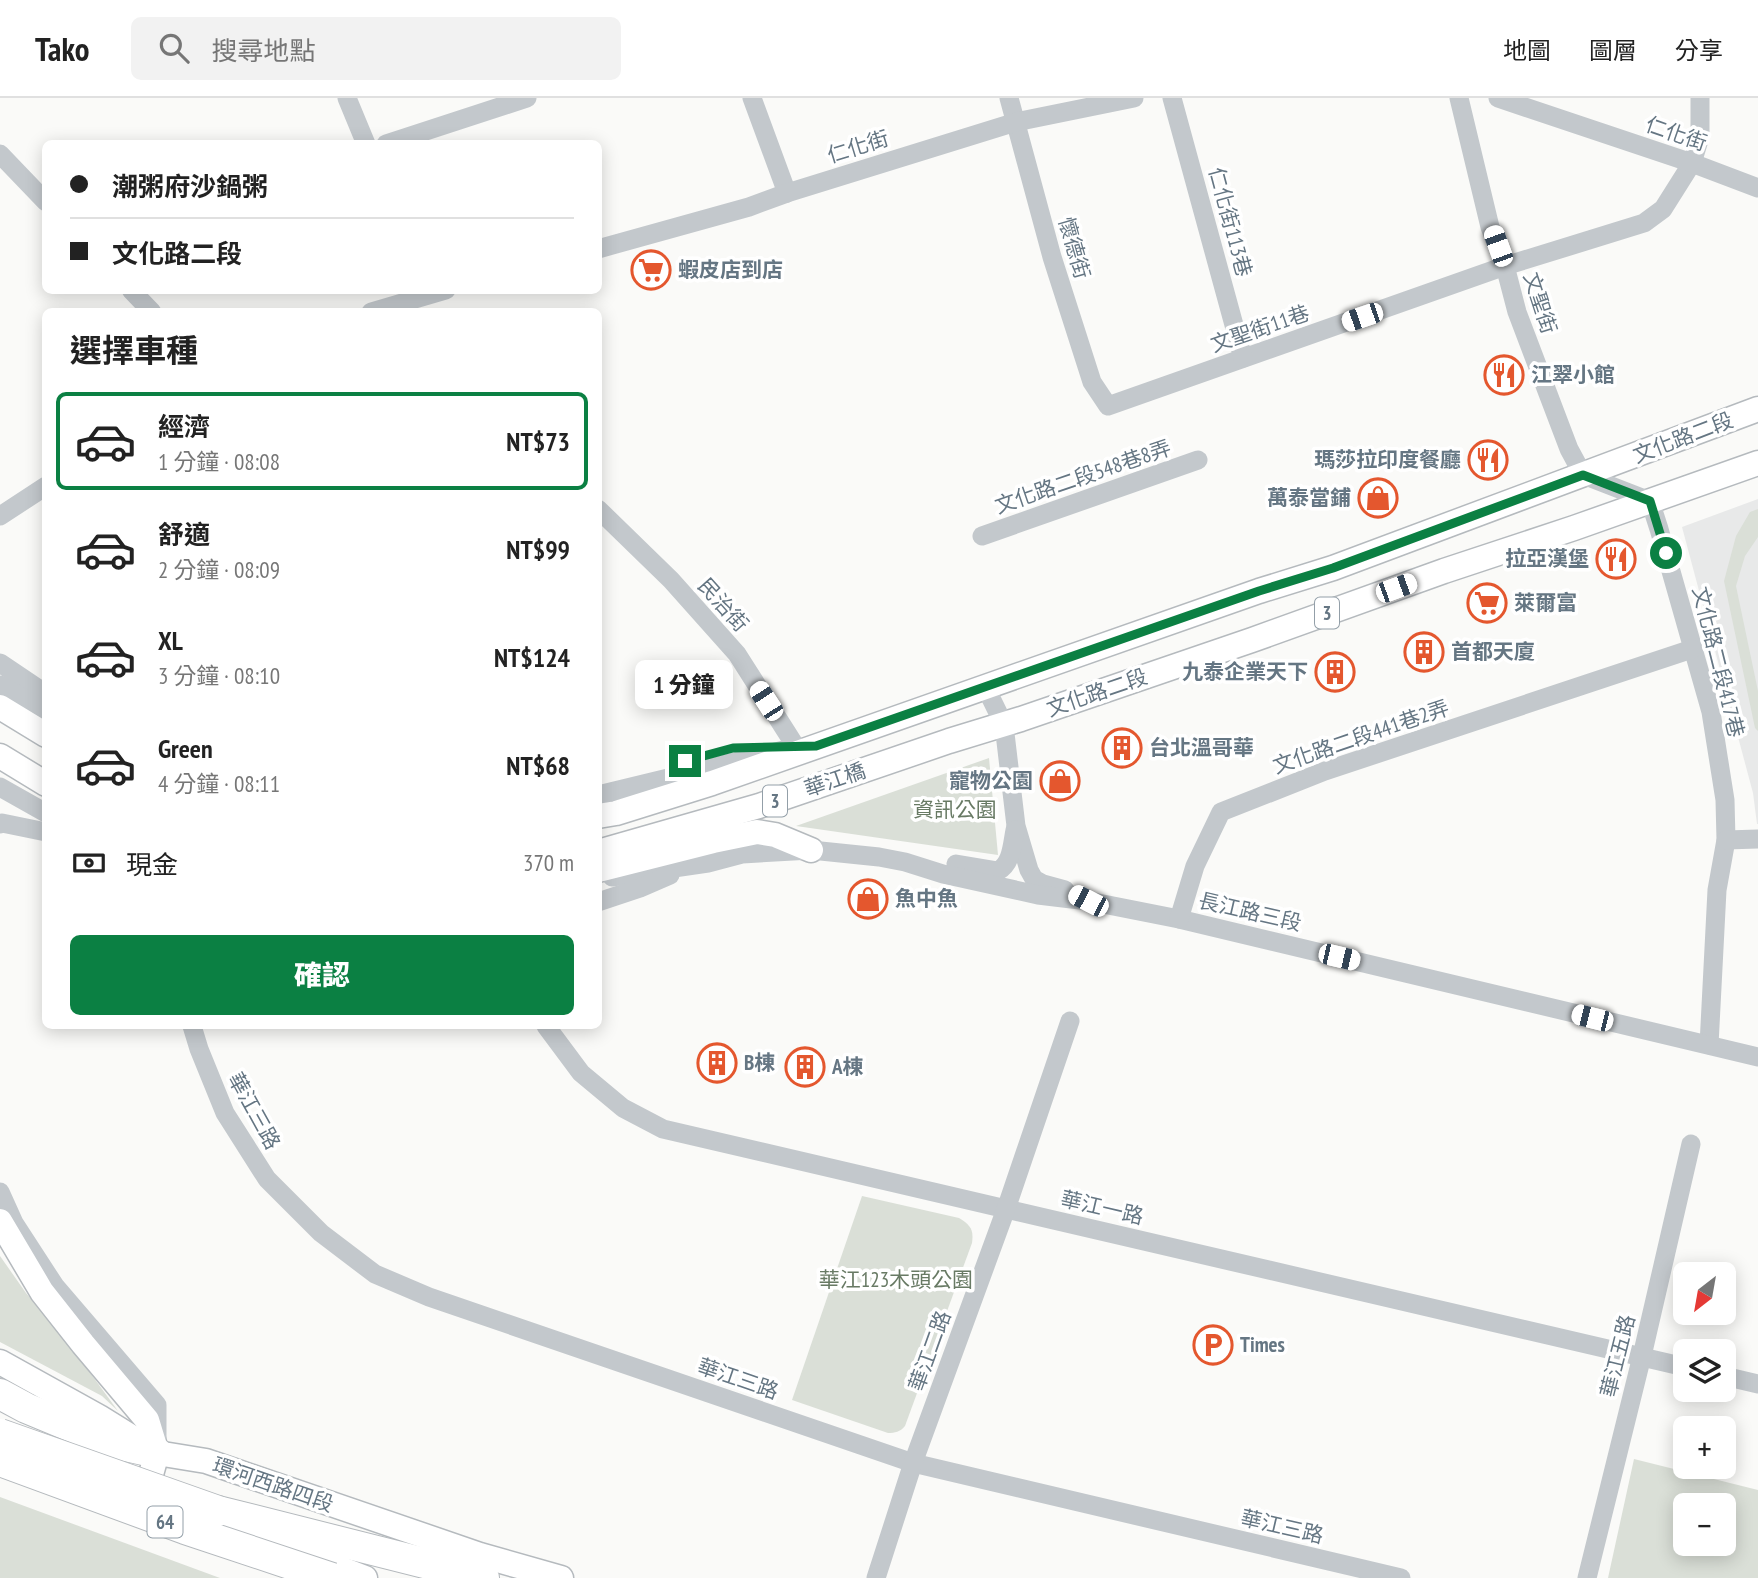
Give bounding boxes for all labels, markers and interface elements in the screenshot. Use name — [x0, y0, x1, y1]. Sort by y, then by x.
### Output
search box — [131, 17, 621, 80]
text: Tako — [35, 27, 89, 70]
icon: search — [155, 29, 193, 67]
text: 搜尋地點 — [211, 34, 315, 67]
text: 地圖 — [1503, 35, 1551, 66]
text: 圖層 — [1589, 35, 1637, 66]
text: 分享 — [1675, 35, 1723, 66]
street label: 仁化街 — [1642, 111, 1710, 157]
street label: 仁化街 — [824, 124, 892, 169]
street label: 仁化街113巷 — [1203, 164, 1258, 280]
text: 潮粥府沙鍋粥 — [112, 170, 268, 203]
street label: 懷德街 — [1053, 214, 1096, 282]
car — [1481, 223, 1516, 269]
text: 文化路二段 — [112, 237, 242, 270]
supermarket icon: 蝦皮店到店 — [630, 249, 672, 291]
place label: 蝦皮店到店 — [678, 256, 783, 283]
street label: 文聖街 — [1518, 269, 1563, 337]
street label: 文聖街11巷 — [1207, 299, 1313, 358]
car — [1339, 300, 1386, 334]
text: 選擇車種 — [70, 329, 198, 371]
restaurant icon: 江翠小館 — [1483, 354, 1525, 396]
place label: 江翠小館 — [1531, 361, 1615, 388]
street label: 文化路二段 — [1629, 406, 1737, 469]
icon: car — [74, 410, 137, 473]
text: 經濟 — [158, 410, 210, 443]
text: NT$73 — [506, 425, 570, 458]
street label: 文化路二段548巷8弄 — [991, 434, 1175, 519]
restaurant icon: 瑪莎拉印度餐廳 — [1467, 439, 1509, 481]
place label: 瑪莎拉印度餐廳 — [1314, 446, 1461, 473]
text: 1 分鐘 · 08:08 — [158, 447, 280, 476]
shop icon: 萬泰當鋪 — [1357, 477, 1399, 519]
place label: 萬泰當鋪 — [1267, 484, 1351, 511]
icon: car — [74, 518, 137, 581]
text: 舒適 — [158, 518, 210, 551]
text: NT$99 — [506, 533, 570, 566]
route start — [1650, 537, 1682, 569]
restaurant icon: 拉亞漢堡 — [1595, 538, 1637, 580]
place label: 拉亞漢堡 — [1505, 545, 1589, 572]
text: 2 分鐘 · 08:09 — [158, 555, 280, 584]
car — [1373, 571, 1420, 605]
street label: 民治街 — [692, 572, 754, 637]
supermarket icon: 萊爾富 — [1466, 582, 1508, 624]
street label: 文化路二段417巷 — [1687, 584, 1750, 740]
place label: 萊爾富 — [1514, 589, 1577, 616]
road number: 3 — [1315, 598, 1339, 628]
text: XL — [158, 624, 183, 657]
icon: car — [74, 626, 137, 689]
building icon: 首都天廈 — [1403, 631, 1445, 673]
place label: 首都天廈 — [1451, 638, 1535, 665]
text: NT$124 — [494, 641, 570, 674]
building icon: 九泰企業天下 — [1314, 651, 1356, 693]
place label: 九泰企業天下 — [1182, 658, 1308, 685]
callout: 1 分鐘 — [636, 660, 734, 708]
text: 3 分鐘 · 08:10 — [158, 661, 280, 690]
street label: 文化路二段 — [1043, 663, 1151, 722]
text: 1 分鐘 — [653, 670, 715, 699]
car — [746, 678, 787, 724]
street label: 文化路二段441巷2弄 — [1269, 694, 1453, 779]
building icon: 台北溫哥華 — [1101, 727, 1143, 769]
text: Green — [158, 732, 213, 765]
icon: car — [74, 734, 137, 797]
place label: 台北溫哥華 — [1149, 734, 1254, 761]
route end — [669, 745, 701, 777]
text: NT$68 — [506, 749, 570, 782]
street label: 華江橋 — [801, 757, 869, 803]
shop icon: 寵物公園 — [1039, 760, 1081, 802]
place label: 寵物公園 — [949, 767, 1033, 794]
text: 4 分鐘 · 08:11 — [158, 769, 280, 798]
road number: 3 — [763, 786, 787, 816]
park label: 資訊公園 — [913, 796, 997, 823]
icon: cash — [70, 844, 108, 882]
text: 現金 — [126, 848, 178, 881]
text: 370 m — [523, 848, 574, 877]
shop icon: 魚中魚 — [847, 878, 889, 920]
car — [1065, 882, 1112, 920]
place label: 魚中魚 — [895, 885, 958, 912]
street label: 長江路三段 — [1196, 887, 1304, 936]
button: 確認 — [70, 935, 574, 1015]
car — [1317, 942, 1362, 972]
car — [1570, 1003, 1615, 1033]
building icon: B棟 — [696, 1042, 738, 1084]
building icon: A棟 — [784, 1046, 826, 1088]
place label: B棟 — [744, 1049, 775, 1076]
place label: A棟 — [831, 1053, 864, 1080]
street label: 華江三路 — [222, 1067, 287, 1154]
street label: 華江一路 — [1058, 1185, 1146, 1230]
north arrow — [1673, 1262, 1736, 1325]
map controls — [1673, 1262, 1736, 1556]
park label: 華江123木頭公園 — [819, 1266, 973, 1293]
street label: 華江二路 — [902, 1307, 957, 1395]
street label: 華江五路 — [1594, 1312, 1641, 1400]
parking icon: Times — [1192, 1324, 1234, 1366]
place label: Times — [1240, 1331, 1285, 1358]
button: layers — [1673, 1339, 1736, 1402]
street label: 華江三路 — [694, 1352, 782, 1405]
button: + — [1673, 1416, 1736, 1479]
street label: 環河西路四段 — [209, 1451, 337, 1518]
button: − — [1673, 1493, 1736, 1556]
street label: 華江三路 — [1238, 1504, 1326, 1549]
road number: 64 — [148, 1506, 182, 1538]

